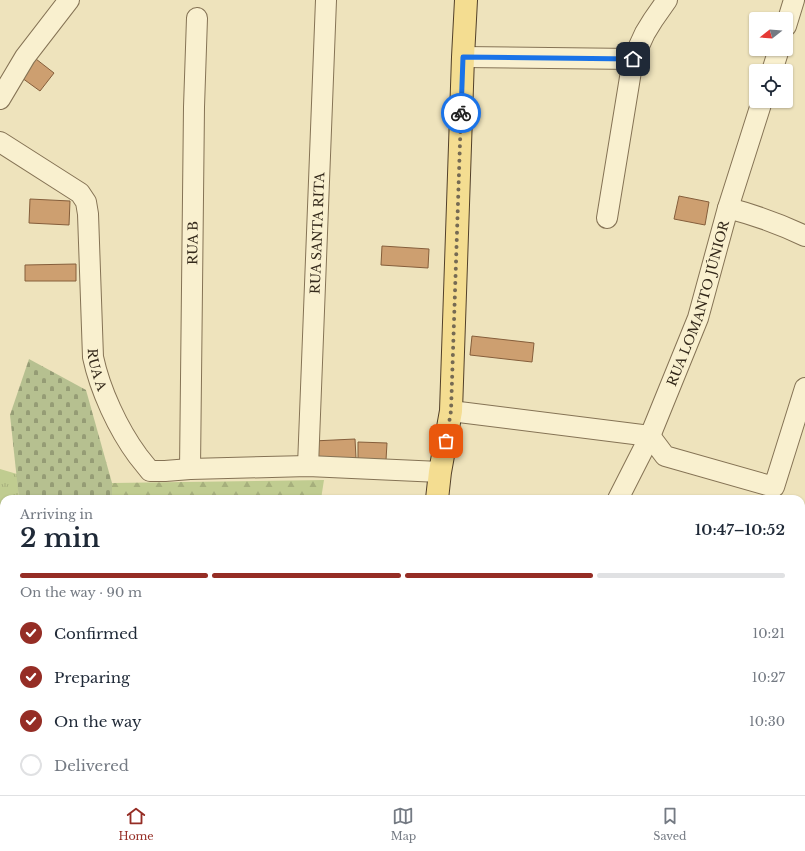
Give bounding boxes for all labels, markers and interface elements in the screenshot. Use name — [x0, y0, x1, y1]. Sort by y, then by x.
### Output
north arrow — [749, 12, 793, 56]
map controls — [749, 12, 793, 108]
pin — [616, 42, 650, 76]
icon: home — [622, 48, 644, 70]
button: locate — [749, 64, 793, 108]
courier — [441, 93, 481, 133]
icon: bike — [450, 102, 472, 124]
street label: RUA SANTA RITA — [307, 171, 328, 294]
street label: RUA LOMANTO JÚNIOR — [663, 218, 733, 389]
street label: RUA B — [184, 221, 202, 265]
street label: RUA A — [84, 348, 111, 394]
pin — [429, 424, 463, 458]
icon: bag — [435, 430, 457, 452]
text: Arriving in — [20, 506, 93, 523]
text: 10:47–10:52 — [695, 520, 785, 539]
text: 2 min — [20, 522, 100, 554]
text: On the way · 90 m — [20, 584, 142, 601]
icon: check — [20, 622, 42, 644]
text: Confirmed — [54, 624, 138, 643]
text: 10:21 — [752, 625, 785, 642]
icon: check — [20, 666, 42, 688]
text: Preparing — [54, 668, 130, 687]
text: 10:27 — [752, 669, 785, 686]
icon: check — [20, 710, 42, 732]
text: On the way — [54, 712, 142, 731]
text: 10:30 — [749, 713, 785, 730]
text: Delivered — [54, 756, 129, 775]
tab: Home — [119, 805, 154, 843]
tab: Map — [391, 805, 416, 843]
tab: Saved — [653, 805, 686, 843]

